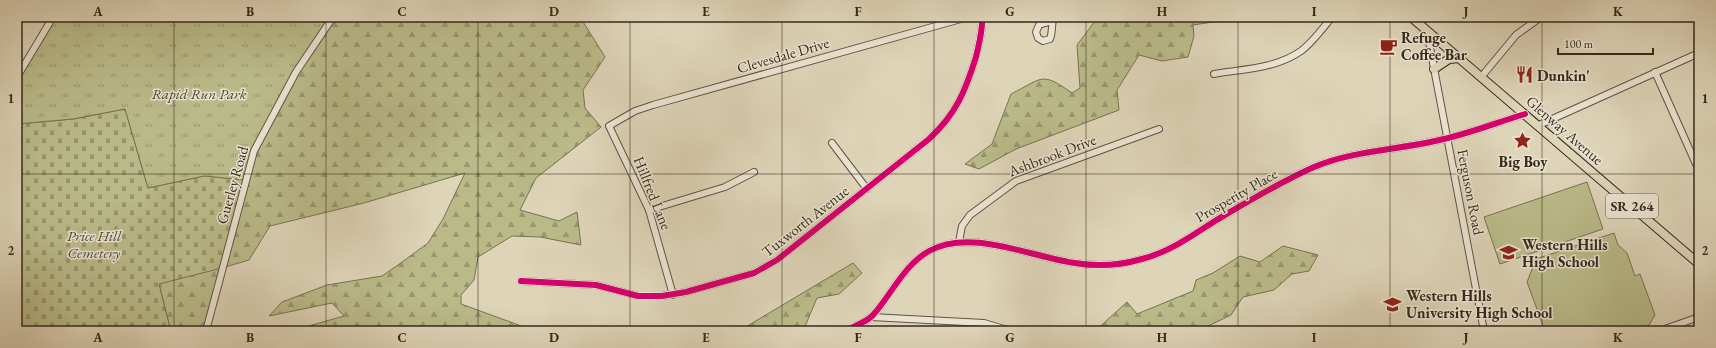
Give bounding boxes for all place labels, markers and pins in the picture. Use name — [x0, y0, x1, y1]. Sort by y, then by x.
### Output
place label: Refuge Coffee Bar — [1401, 28, 1468, 64]
cafe icon: Refuge Coffee Bar — [1378, 36, 1398, 56]
restaurant icon: Dunkin' — [1514, 65, 1534, 85]
place label: Dunkin' — [1537, 66, 1590, 85]
place icon: Big Boy — [1513, 130, 1533, 150]
place label: Big Boy — [1499, 152, 1548, 171]
place label: Western Hills High School — [1522, 235, 1608, 271]
school or university icon: Western Hills High School — [1499, 243, 1519, 263]
place label: Western Hills University High School — [1406, 286, 1553, 322]
school or university icon: Western Hills University High School — [1383, 294, 1403, 314]

